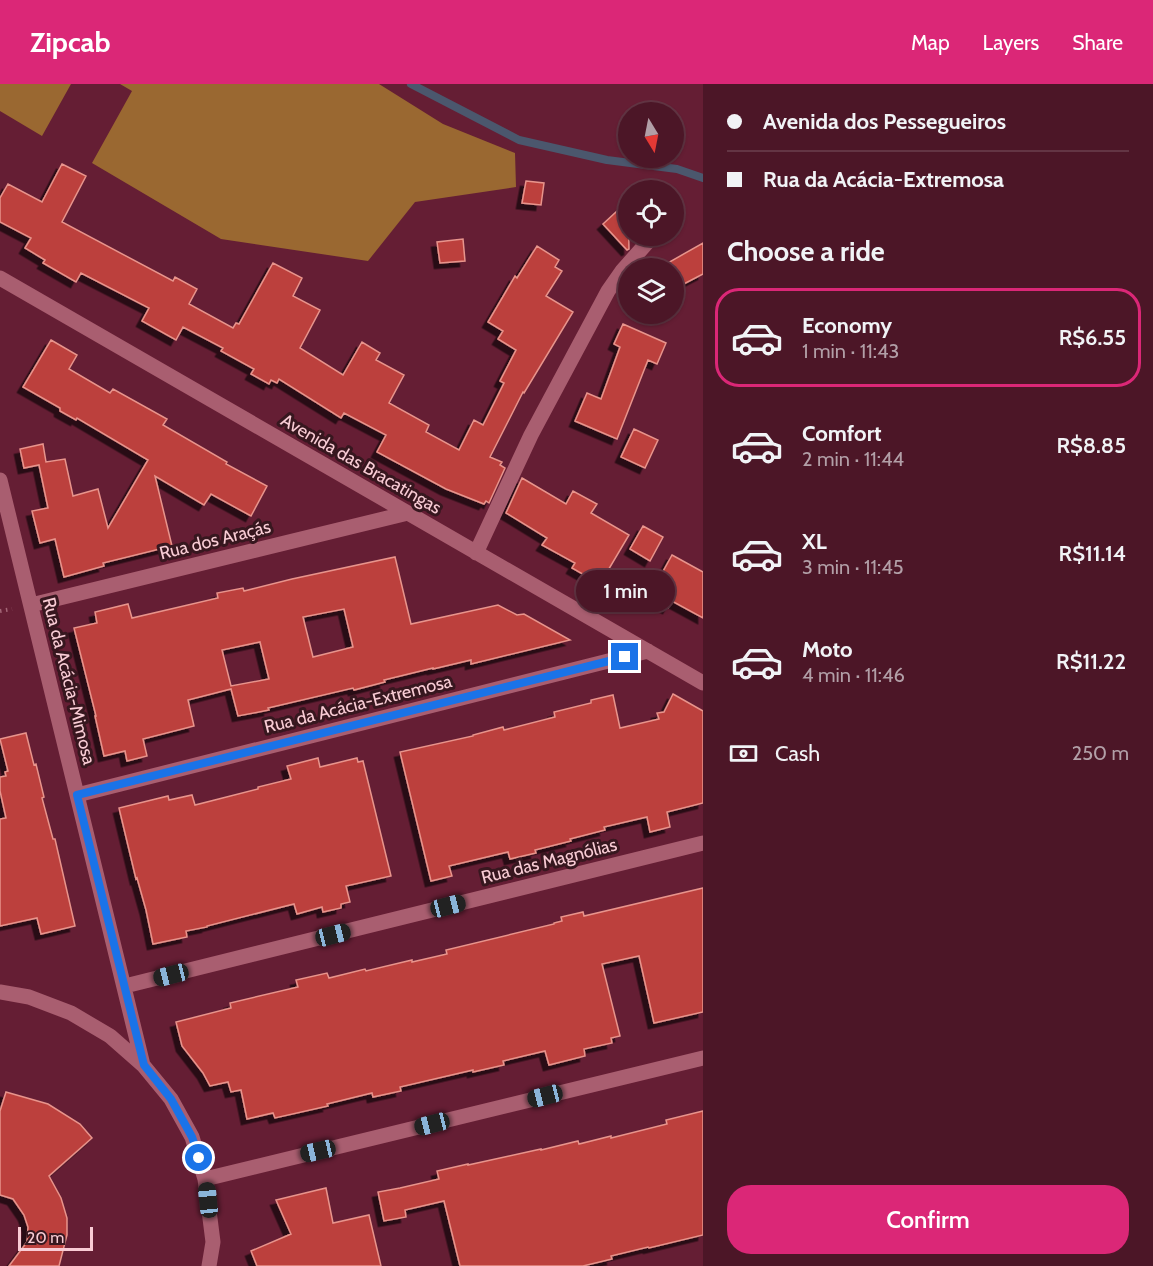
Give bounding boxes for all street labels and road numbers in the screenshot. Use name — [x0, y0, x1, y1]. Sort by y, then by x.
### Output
street label: Avenida das Bracatingas — [277, 409, 445, 519]
street label: Rua dos Araçás — [157, 516, 273, 564]
street label: Rua da Acácia-Mimosa — [38, 595, 100, 767]
street label: Rua da Acácia-Extremosa — [262, 670, 454, 738]
street label: Rua das Magnólias — [479, 833, 619, 889]

